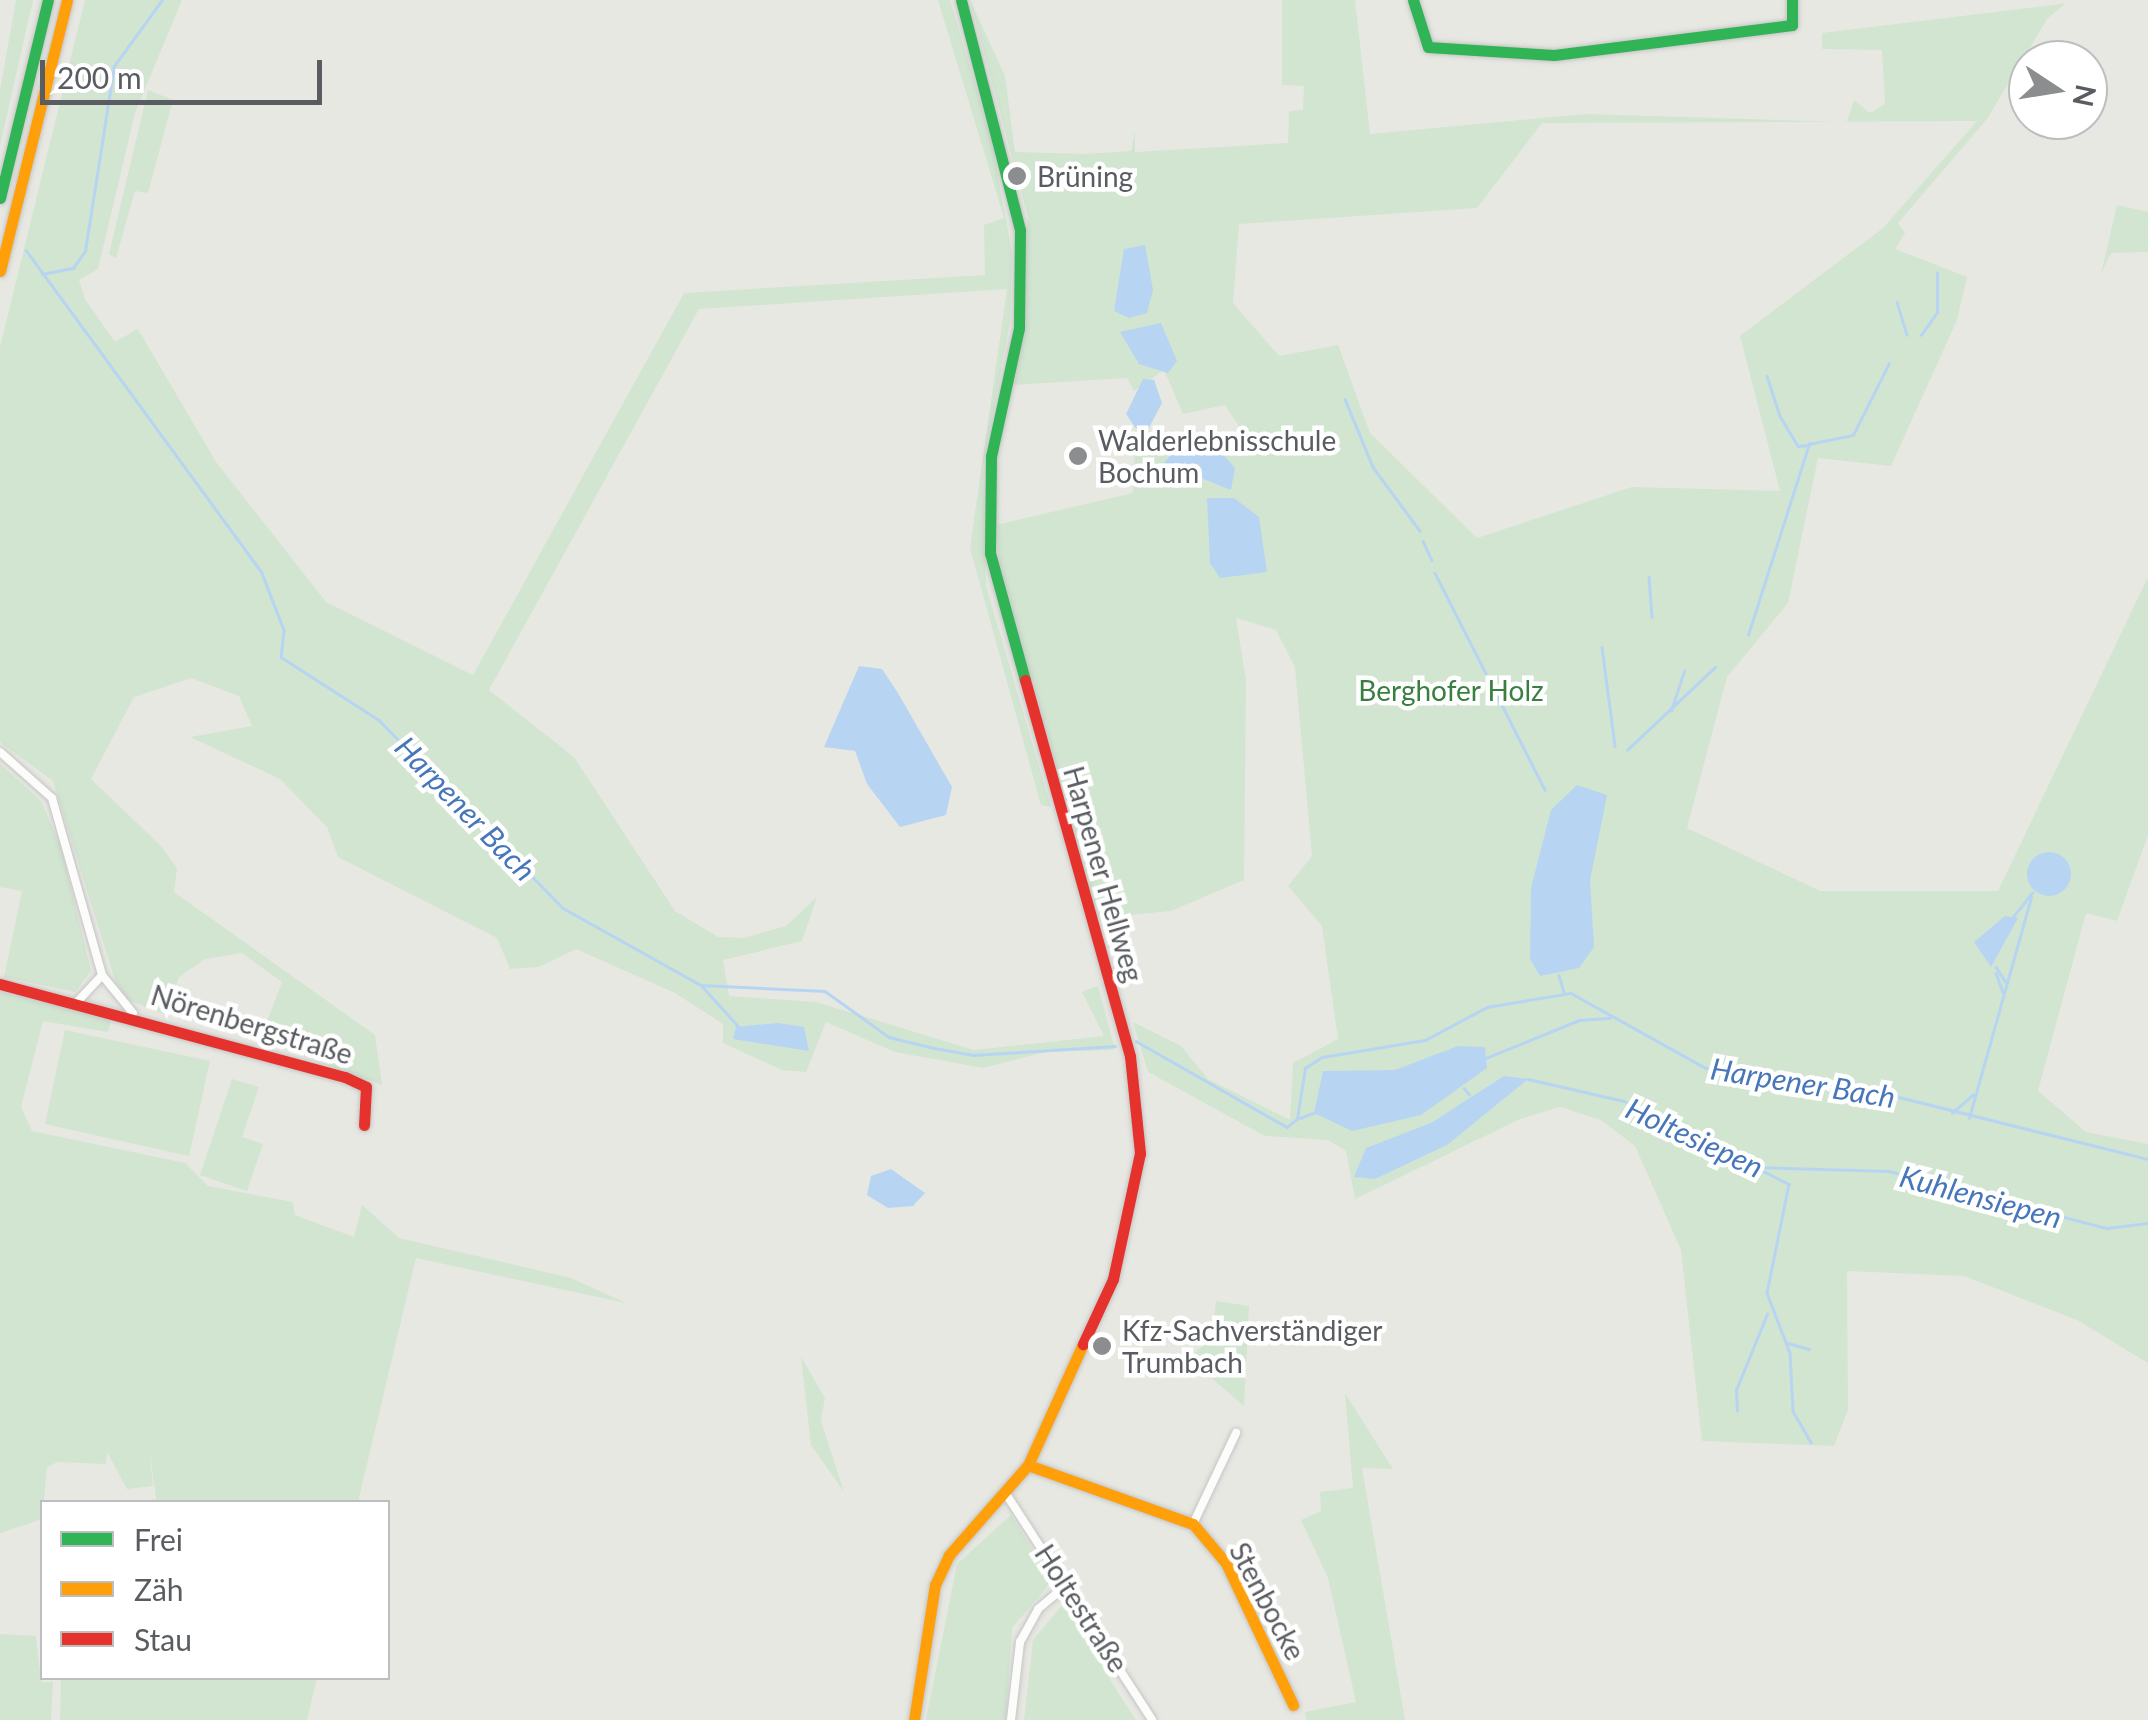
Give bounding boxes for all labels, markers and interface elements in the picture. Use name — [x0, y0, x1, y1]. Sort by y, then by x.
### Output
scale bar — [45, 40, 328, 102]
north arrow — [2008, 40, 2108, 140]
text: 200 m — [57, 59, 142, 95]
text: N — [2067, 82, 2104, 110]
place label: Brüning — [1037, 159, 1133, 193]
marker: Brüning — [1006, 165, 1028, 187]
place label: Walderlebnisschule Bochum — [1098, 423, 1336, 489]
marker: Walderlebnisschule Bochum — [1067, 445, 1089, 467]
park label: Berghofer Holz — [1358, 673, 1544, 707]
water label: Harpener Bach — [388, 728, 544, 888]
street label: Harpener Hellweg — [1057, 762, 1151, 986]
street label: Nörenbergstraße — [147, 977, 357, 1071]
water label: Harpener Bach — [1708, 1050, 1898, 1114]
water label: Holtesiepen — [1621, 1090, 1769, 1184]
water label: Kuhlensiepen — [1896, 1157, 2066, 1235]
place label: Kfz-Sachverständiger Trumbach — [1122, 1313, 1382, 1379]
marker: Kfz-Sachverständiger Trumbach — [1091, 1335, 1113, 1357]
legend — [40, 1500, 390, 1680]
text: Frei — [134, 1521, 183, 1557]
street label: Stenbocke — [1223, 1537, 1313, 1665]
street label: Holtestraße — [1028, 1538, 1136, 1678]
text: Zäh — [134, 1571, 184, 1607]
text: Stau — [134, 1621, 192, 1657]

